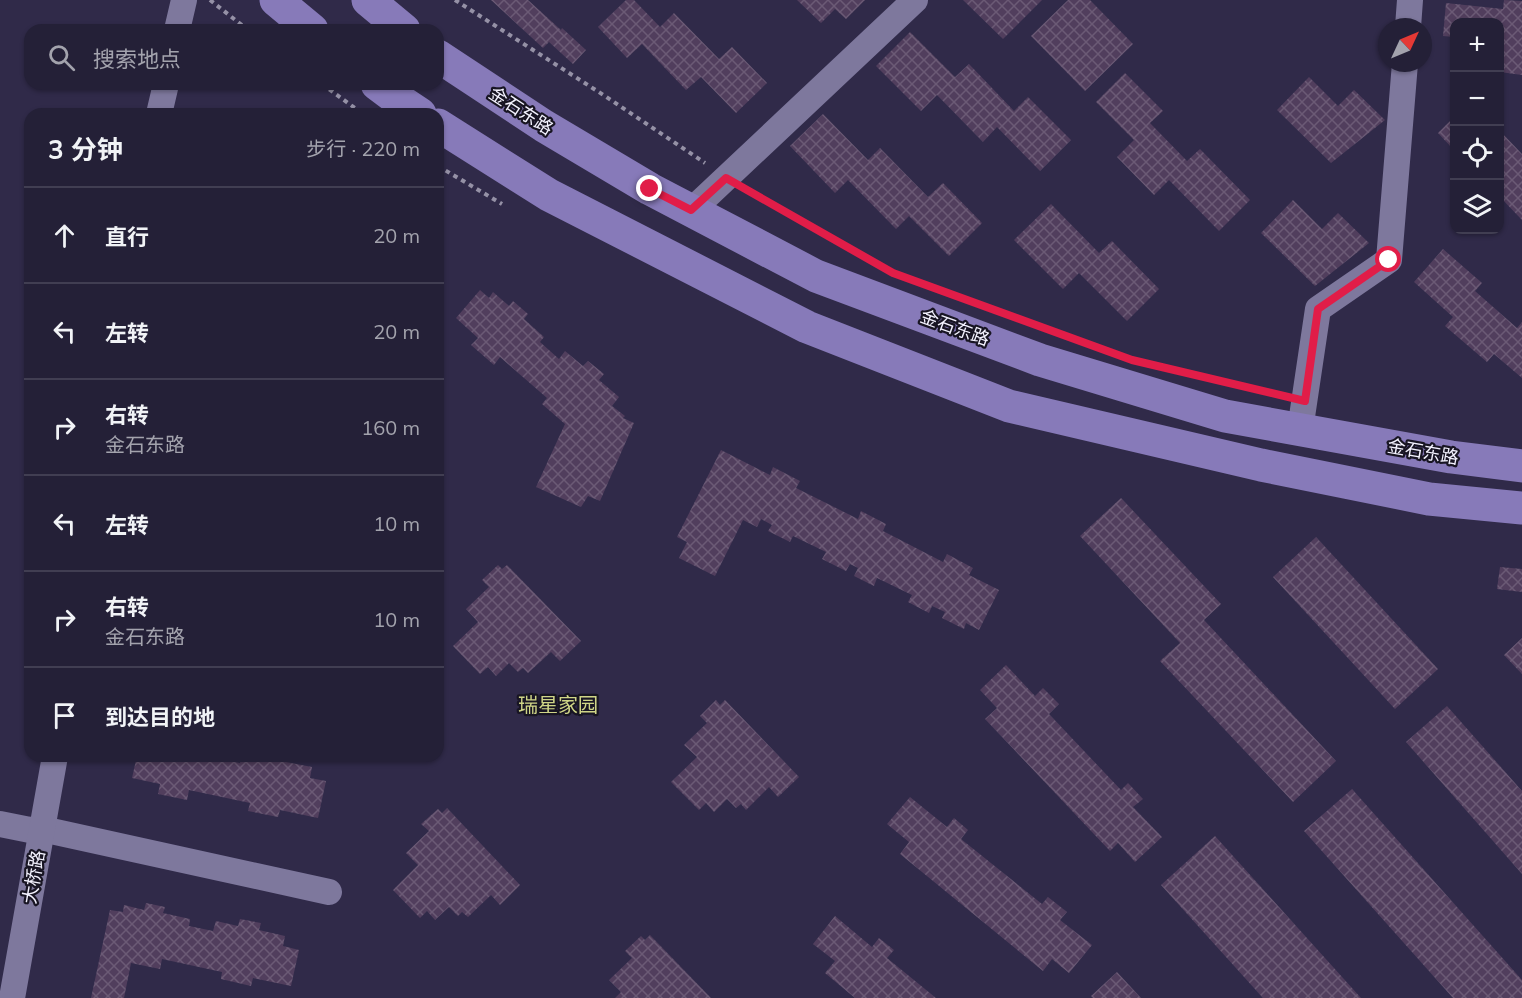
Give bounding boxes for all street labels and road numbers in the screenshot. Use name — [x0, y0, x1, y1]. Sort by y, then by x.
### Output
street label: 金石东路 — [485, 81, 558, 140]
street label: 金石东路 — [917, 304, 993, 351]
street label: 金石东路 — [1386, 434, 1461, 469]
street label: 大桥路 — [17, 848, 50, 905]

